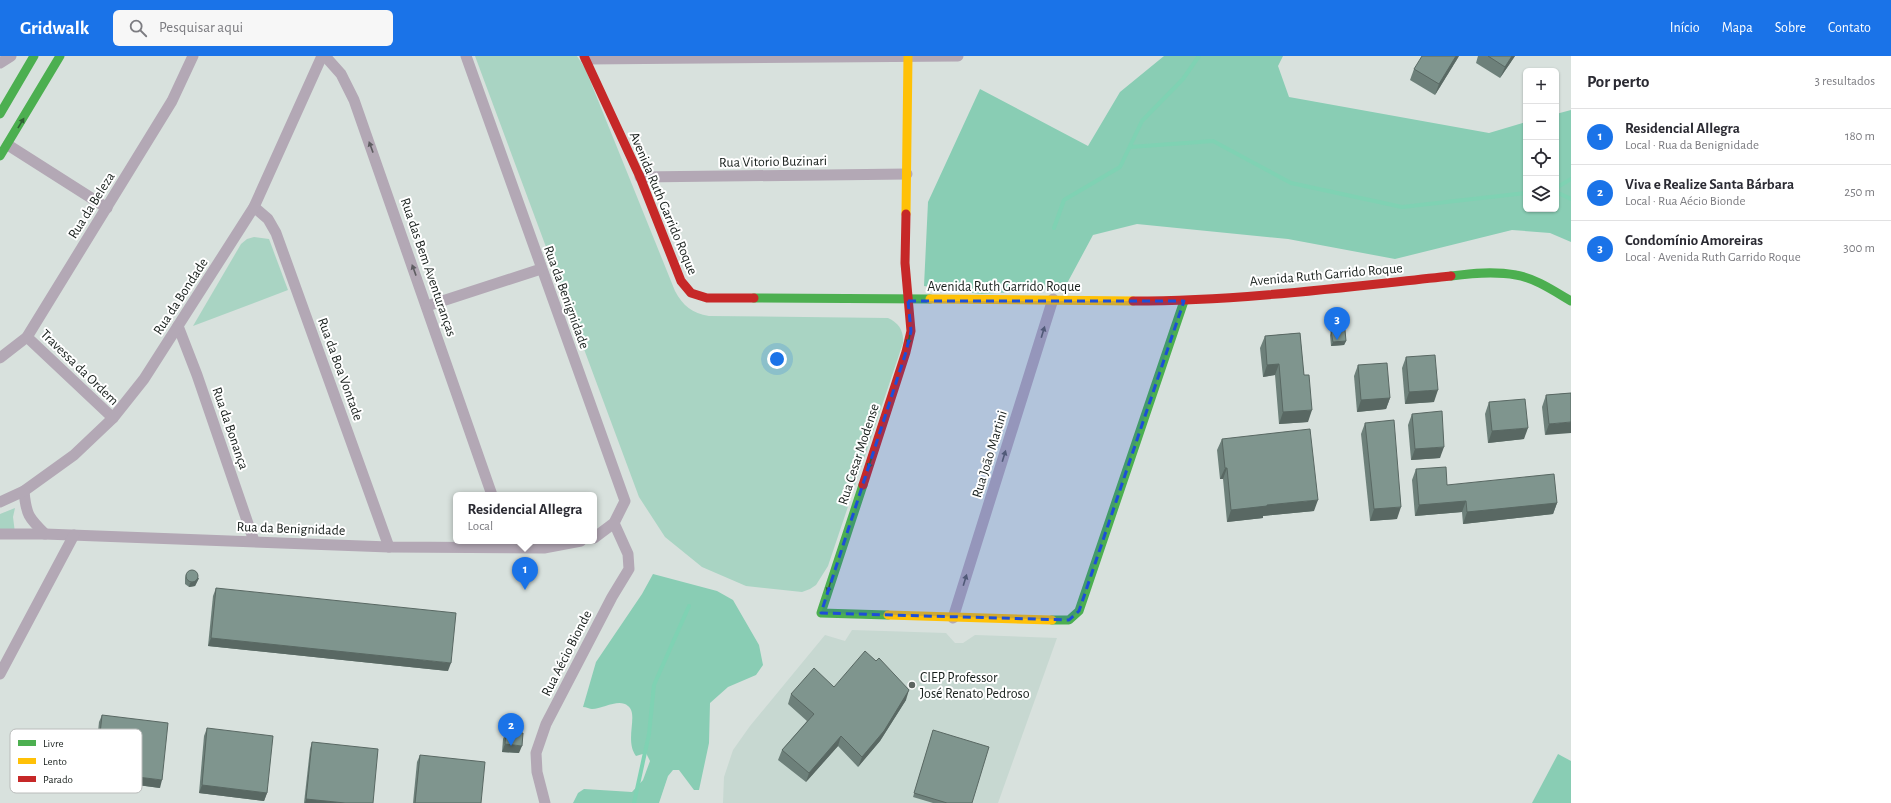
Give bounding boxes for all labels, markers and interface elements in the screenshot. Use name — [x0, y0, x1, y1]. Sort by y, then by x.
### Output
search box — [113, 10, 393, 46]
icon: search — [127, 17, 149, 39]
text: Gridwalk — [20, 19, 89, 38]
text: Pesquisar aqui — [159, 20, 243, 35]
text: Início — [1670, 21, 1700, 35]
text: Mapa — [1722, 21, 1753, 35]
text: Sobre — [1775, 21, 1806, 35]
text: Contato — [1828, 21, 1871, 35]
map controls — [1523, 68, 1559, 212]
button: + — [1523, 68, 1559, 104]
text: Por perto — [1587, 73, 1650, 90]
text: 3 resultados — [1815, 75, 1875, 88]
button: − — [1523, 104, 1559, 140]
one-way arrow — [17, 118, 25, 128]
text: Residencial Allegra — [1625, 121, 1740, 136]
street label: Avenida Ruth Garrido Roque — [627, 130, 700, 277]
text: 1 — [1598, 130, 1602, 143]
text: 180 m — [1845, 130, 1875, 143]
text: Local · Rua da Benignidade — [1625, 139, 1759, 152]
button: locate — [1523, 140, 1559, 176]
one-way arrow — [367, 141, 373, 153]
street label: Rua Vitorio Buzinari — [719, 154, 827, 170]
street label: Rua da Beleza — [66, 169, 118, 241]
button: layers — [1523, 176, 1559, 212]
text: Viva e Realize Santa Bárbara — [1625, 177, 1794, 192]
text: 2 — [1597, 186, 1603, 199]
text: 250 m — [1844, 186, 1875, 199]
text: Local · Rua Aécio Bionde — [1625, 195, 1745, 208]
street label: Rua das Bem Aventuranças — [398, 196, 458, 338]
text: Condomínio Amoreiras — [1625, 233, 1763, 248]
text: 3 — [1597, 242, 1603, 255]
text: 300 m — [1843, 242, 1875, 255]
street label: Rua da Benignidade — [541, 244, 591, 351]
text: Local · Avenida Ruth Garrido Roque — [1625, 251, 1801, 264]
street label: Rua da Bondade — [151, 256, 211, 337]
street label: Avenida Ruth Garrido Roque — [1249, 261, 1403, 289]
one-way arrow — [411, 263, 417, 275]
street label: Avenida Ruth Garrido Roque — [927, 280, 1081, 294]
pin: 3 — [1324, 307, 1350, 340]
street label: Rua da Boa Vontade — [315, 316, 365, 423]
one-way arrow — [1040, 326, 1046, 338]
street label: Travessa da Ordem — [38, 327, 121, 408]
one-way arrow — [906, 333, 912, 345]
your location — [767, 349, 787, 369]
street label: Rua da Bonança — [209, 385, 251, 472]
street label: Rua Cesar Modense — [836, 402, 882, 507]
street label: Rua João Martini — [970, 409, 1010, 499]
one-way arrow — [1001, 450, 1007, 462]
one-way arrow — [867, 458, 873, 470]
popup — [453, 492, 597, 544]
text: Residencial Allegra — [468, 502, 582, 517]
street label: Rua da Benignidade — [236, 520, 346, 538]
text: Local — [468, 520, 493, 533]
pin: 1 — [512, 557, 538, 590]
one-way arrow — [962, 574, 968, 586]
one-way arrow — [826, 581, 832, 593]
street label: Rua Aécio Bionde — [539, 608, 595, 699]
place label: CIEP Professor José Renato Pedroso — [920, 671, 1030, 701]
marker: CIEP Professor José Renato Pedroso — [907, 680, 917, 690]
pin: 2 — [498, 713, 524, 746]
legend — [10, 729, 142, 793]
text: Livre — [43, 738, 64, 749]
text: Lento — [43, 756, 67, 767]
text: Parado — [43, 774, 73, 785]

